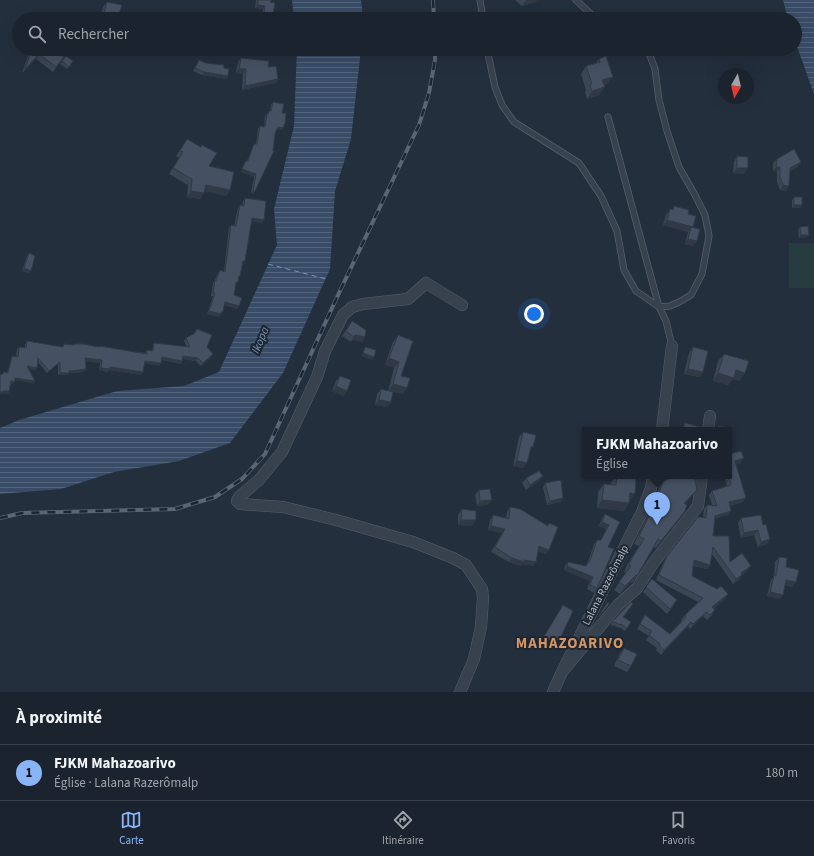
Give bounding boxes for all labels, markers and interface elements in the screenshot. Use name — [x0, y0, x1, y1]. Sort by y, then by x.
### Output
search box — [12, 12, 802, 56]
icon: search — [26, 23, 48, 45]
text: Rechercher — [58, 24, 129, 45]
north arrow — [718, 68, 754, 104]
your location — [524, 304, 544, 324]
water label: Ikopa — [247, 324, 274, 356]
popup — [582, 427, 732, 479]
text: FJKM Mahazoarivo — [596, 434, 718, 455]
text: Église — [596, 455, 628, 473]
pin: 1 — [644, 492, 670, 525]
street label: Lalana Razerômalp — [579, 543, 632, 628]
district label: MAHAZOARIVO — [516, 633, 624, 654]
text: À proximité — [16, 706, 102, 730]
text: FJKM Mahazoarivo — [54, 753, 176, 774]
text: 1 — [26, 764, 32, 782]
text: 180 m — [765, 764, 798, 782]
text: Église · Lalana Razerômalp — [54, 774, 198, 792]
tab: Carte — [119, 809, 144, 848]
tab: Itinéraire — [382, 809, 424, 848]
tab: Favoris — [662, 809, 695, 848]

